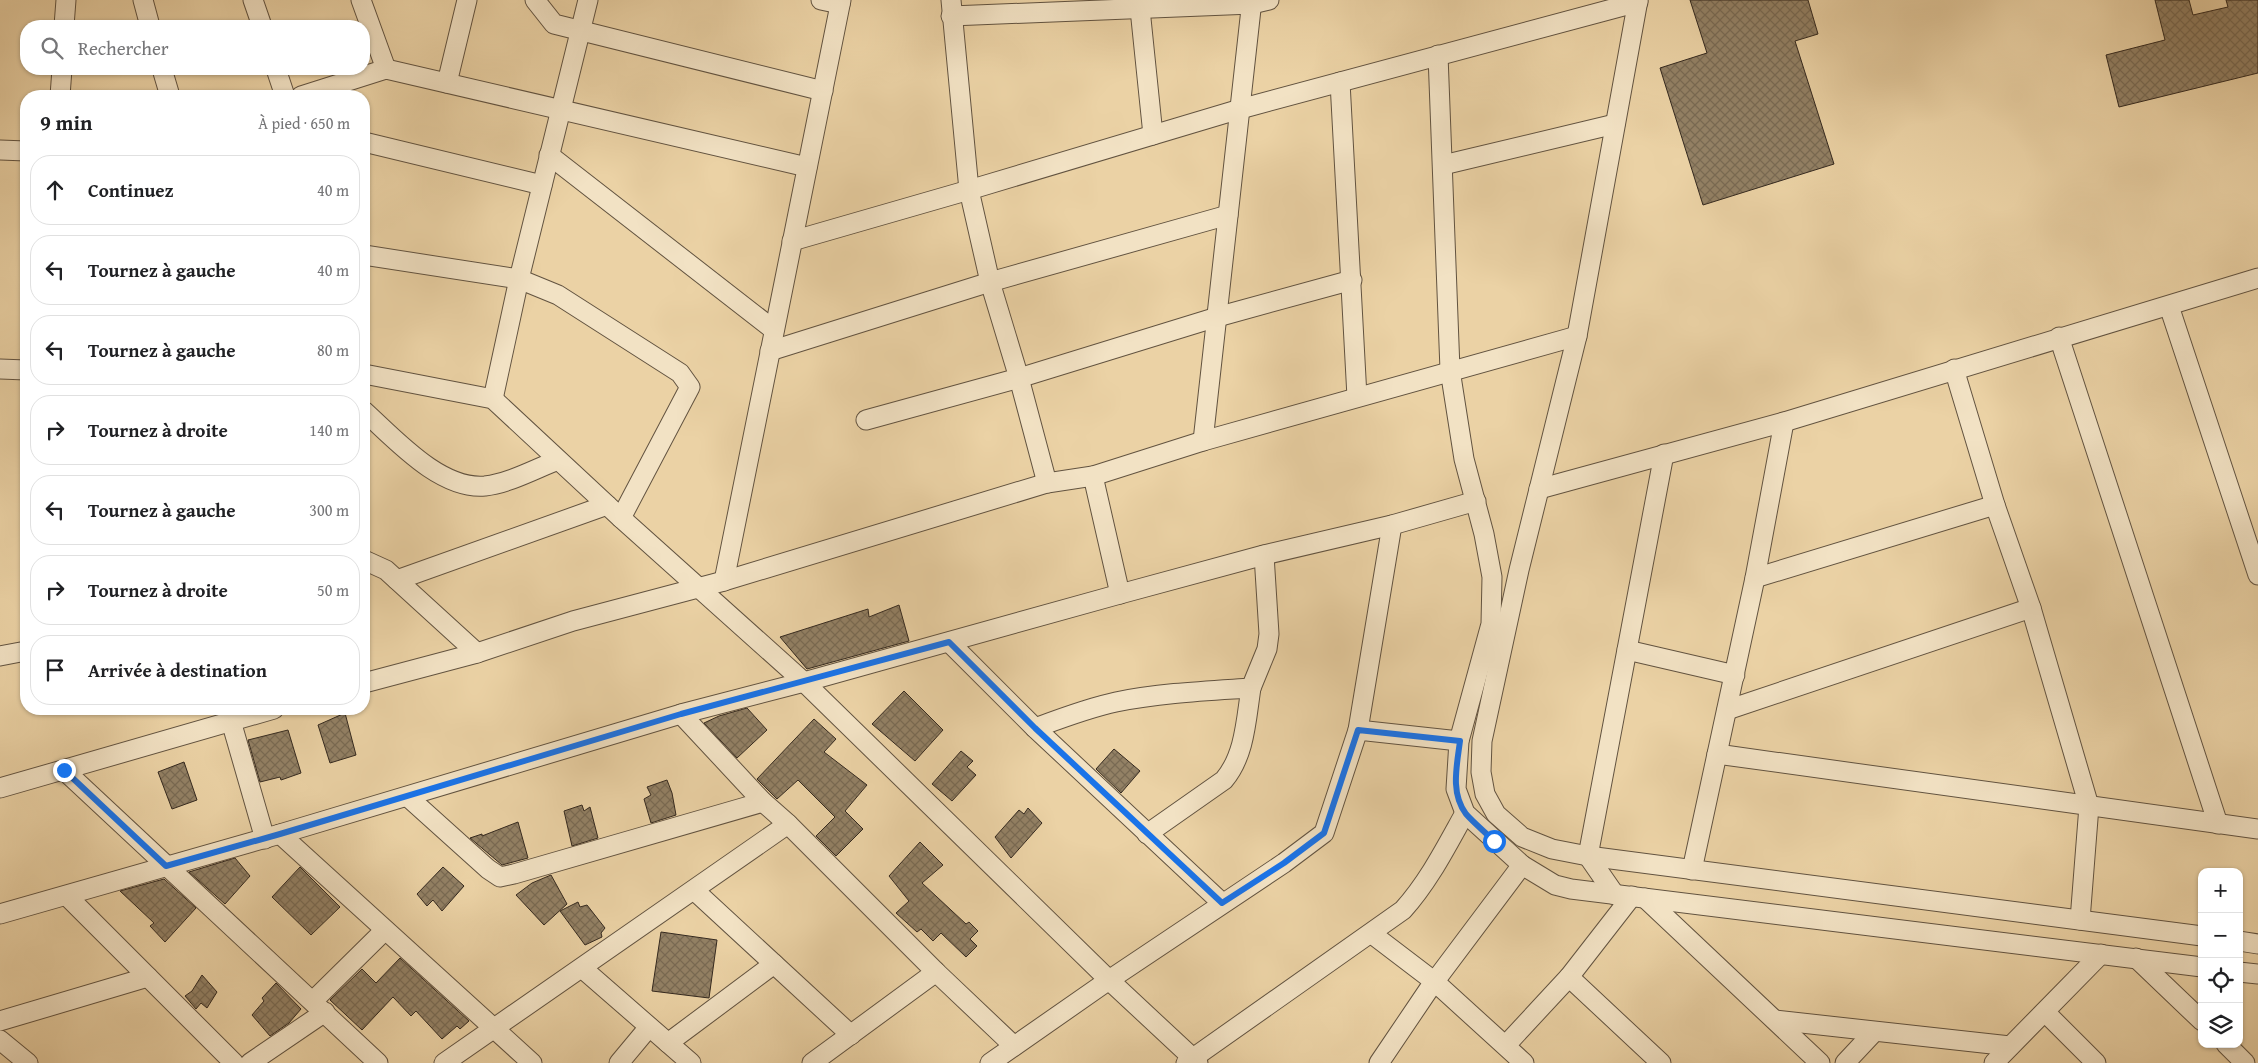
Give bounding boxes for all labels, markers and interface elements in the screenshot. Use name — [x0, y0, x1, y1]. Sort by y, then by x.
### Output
search box — [20, 20, 370, 75]
icon: search — [38, 34, 66, 62]
text: Rechercher — [78, 34, 169, 62]
text: 9 min — [40, 107, 92, 138]
text: À pied · 650 m — [258, 111, 350, 135]
icon: ahead — [41, 176, 69, 204]
text: Continuez — [88, 176, 174, 204]
text: 40 m — [317, 178, 349, 202]
icon: left — [41, 256, 69, 284]
text: Tournez à gauche — [88, 256, 236, 284]
text: 40 m — [317, 258, 349, 282]
icon: left — [41, 336, 69, 364]
text: Tournez à gauche — [88, 336, 236, 364]
text: 80 m — [317, 338, 349, 362]
icon: right — [41, 416, 69, 444]
text: Tournez à droite — [88, 416, 228, 444]
text: 140 m — [309, 418, 349, 442]
icon: left — [41, 496, 69, 524]
text: Tournez à gauche — [88, 496, 236, 524]
text: 300 m — [309, 498, 349, 522]
icon: right — [41, 576, 69, 604]
text: Tournez à droite — [88, 576, 228, 604]
text: 50 m — [317, 578, 349, 602]
icon: arrive — [41, 656, 69, 684]
text: Arrivée à destination — [88, 656, 267, 684]
route end — [53, 759, 76, 782]
route start — [1483, 830, 1506, 853]
map controls — [2198, 868, 2243, 1048]
button: + — [2198, 868, 2243, 913]
button: − — [2198, 913, 2243, 958]
button: locate — [2198, 958, 2243, 1003]
button: layers — [2198, 1003, 2243, 1048]

